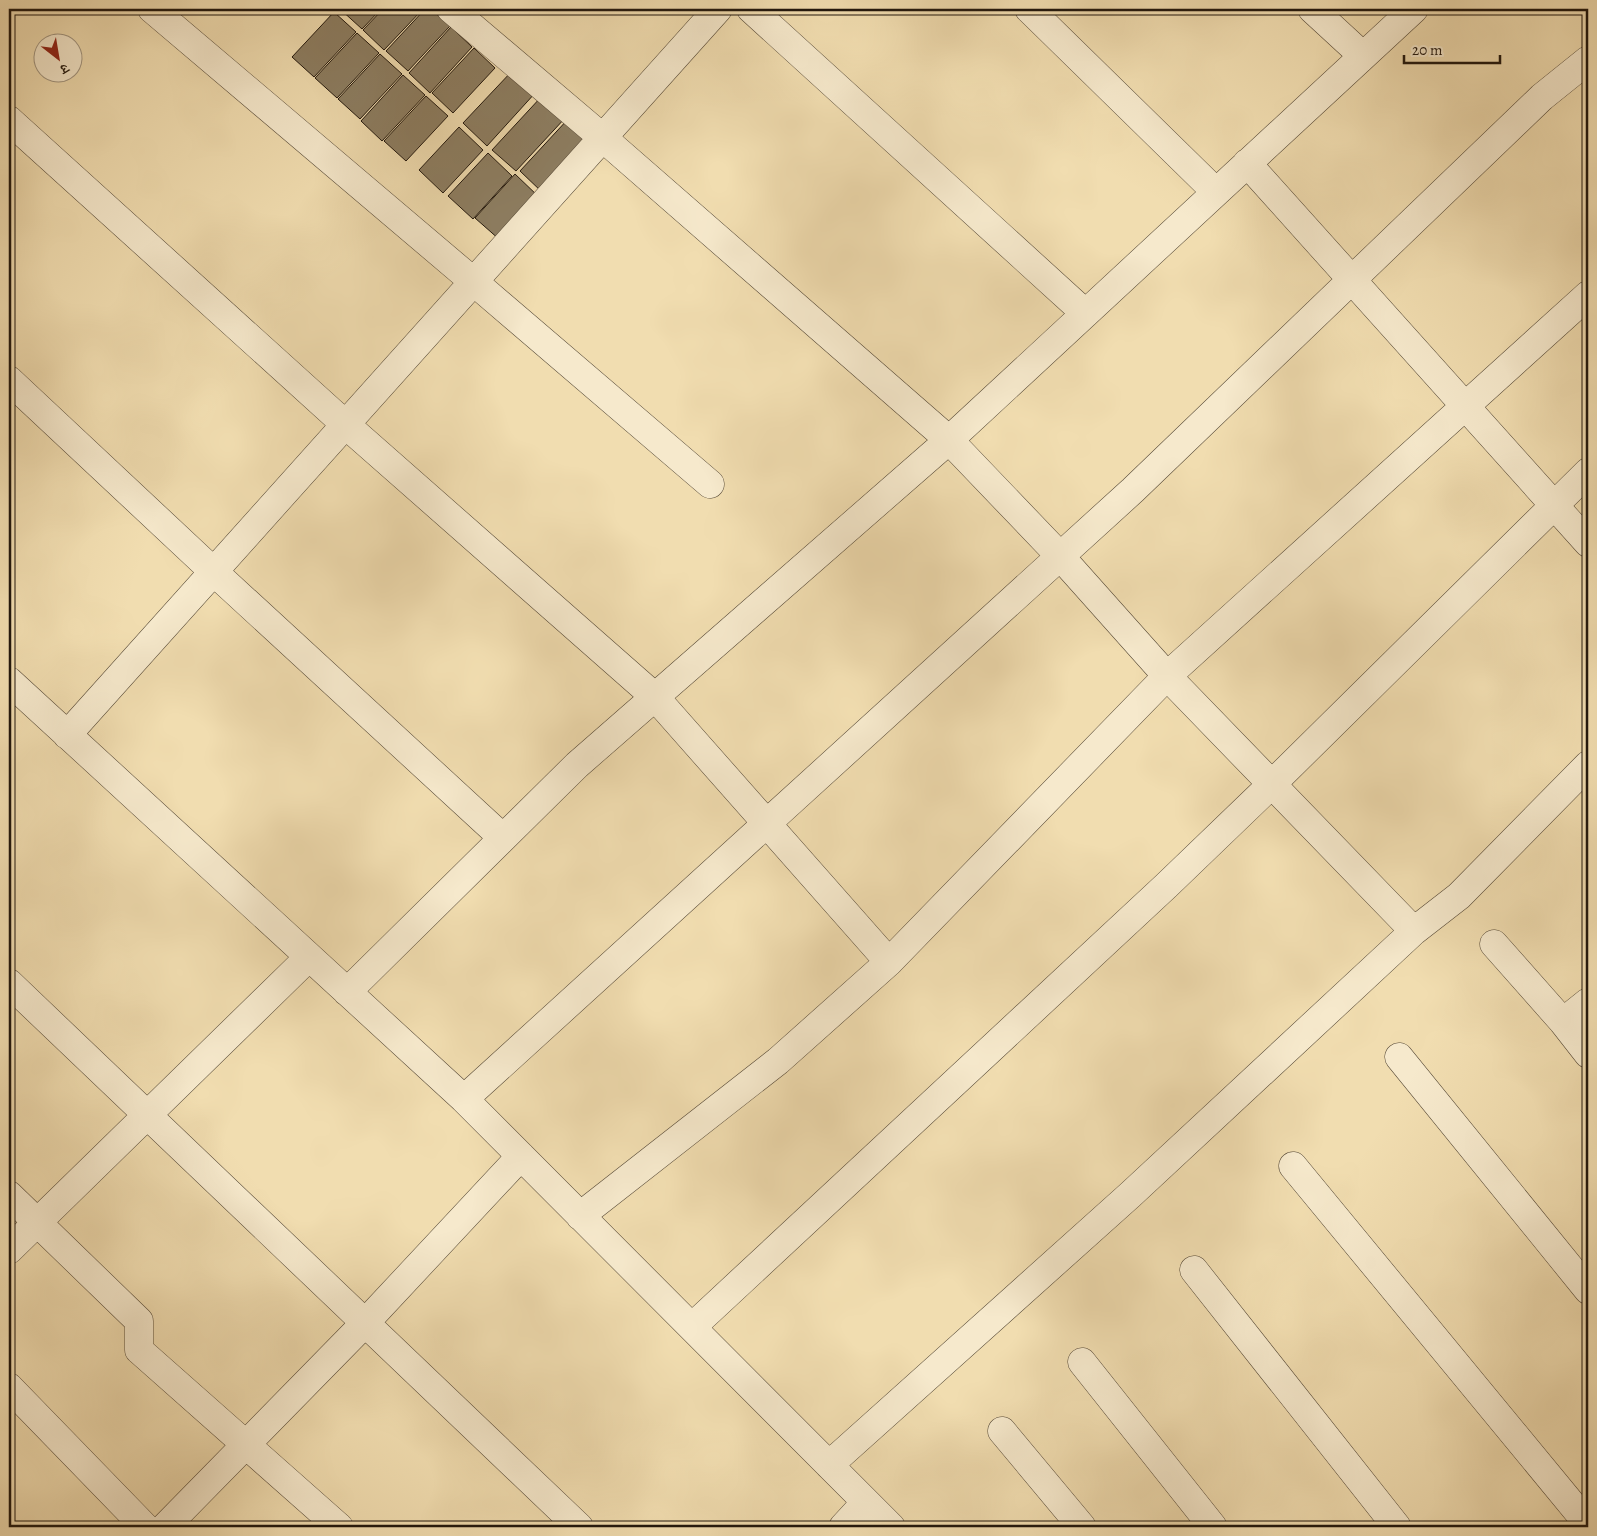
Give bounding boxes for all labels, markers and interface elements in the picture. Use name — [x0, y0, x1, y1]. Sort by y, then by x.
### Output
north arrow — [32, 32, 82, 82]
scale bar — [1404, 32, 1501, 64]
text: 20 m — [1412, 40, 1443, 60]
text: उ — [56, 58, 73, 79]

